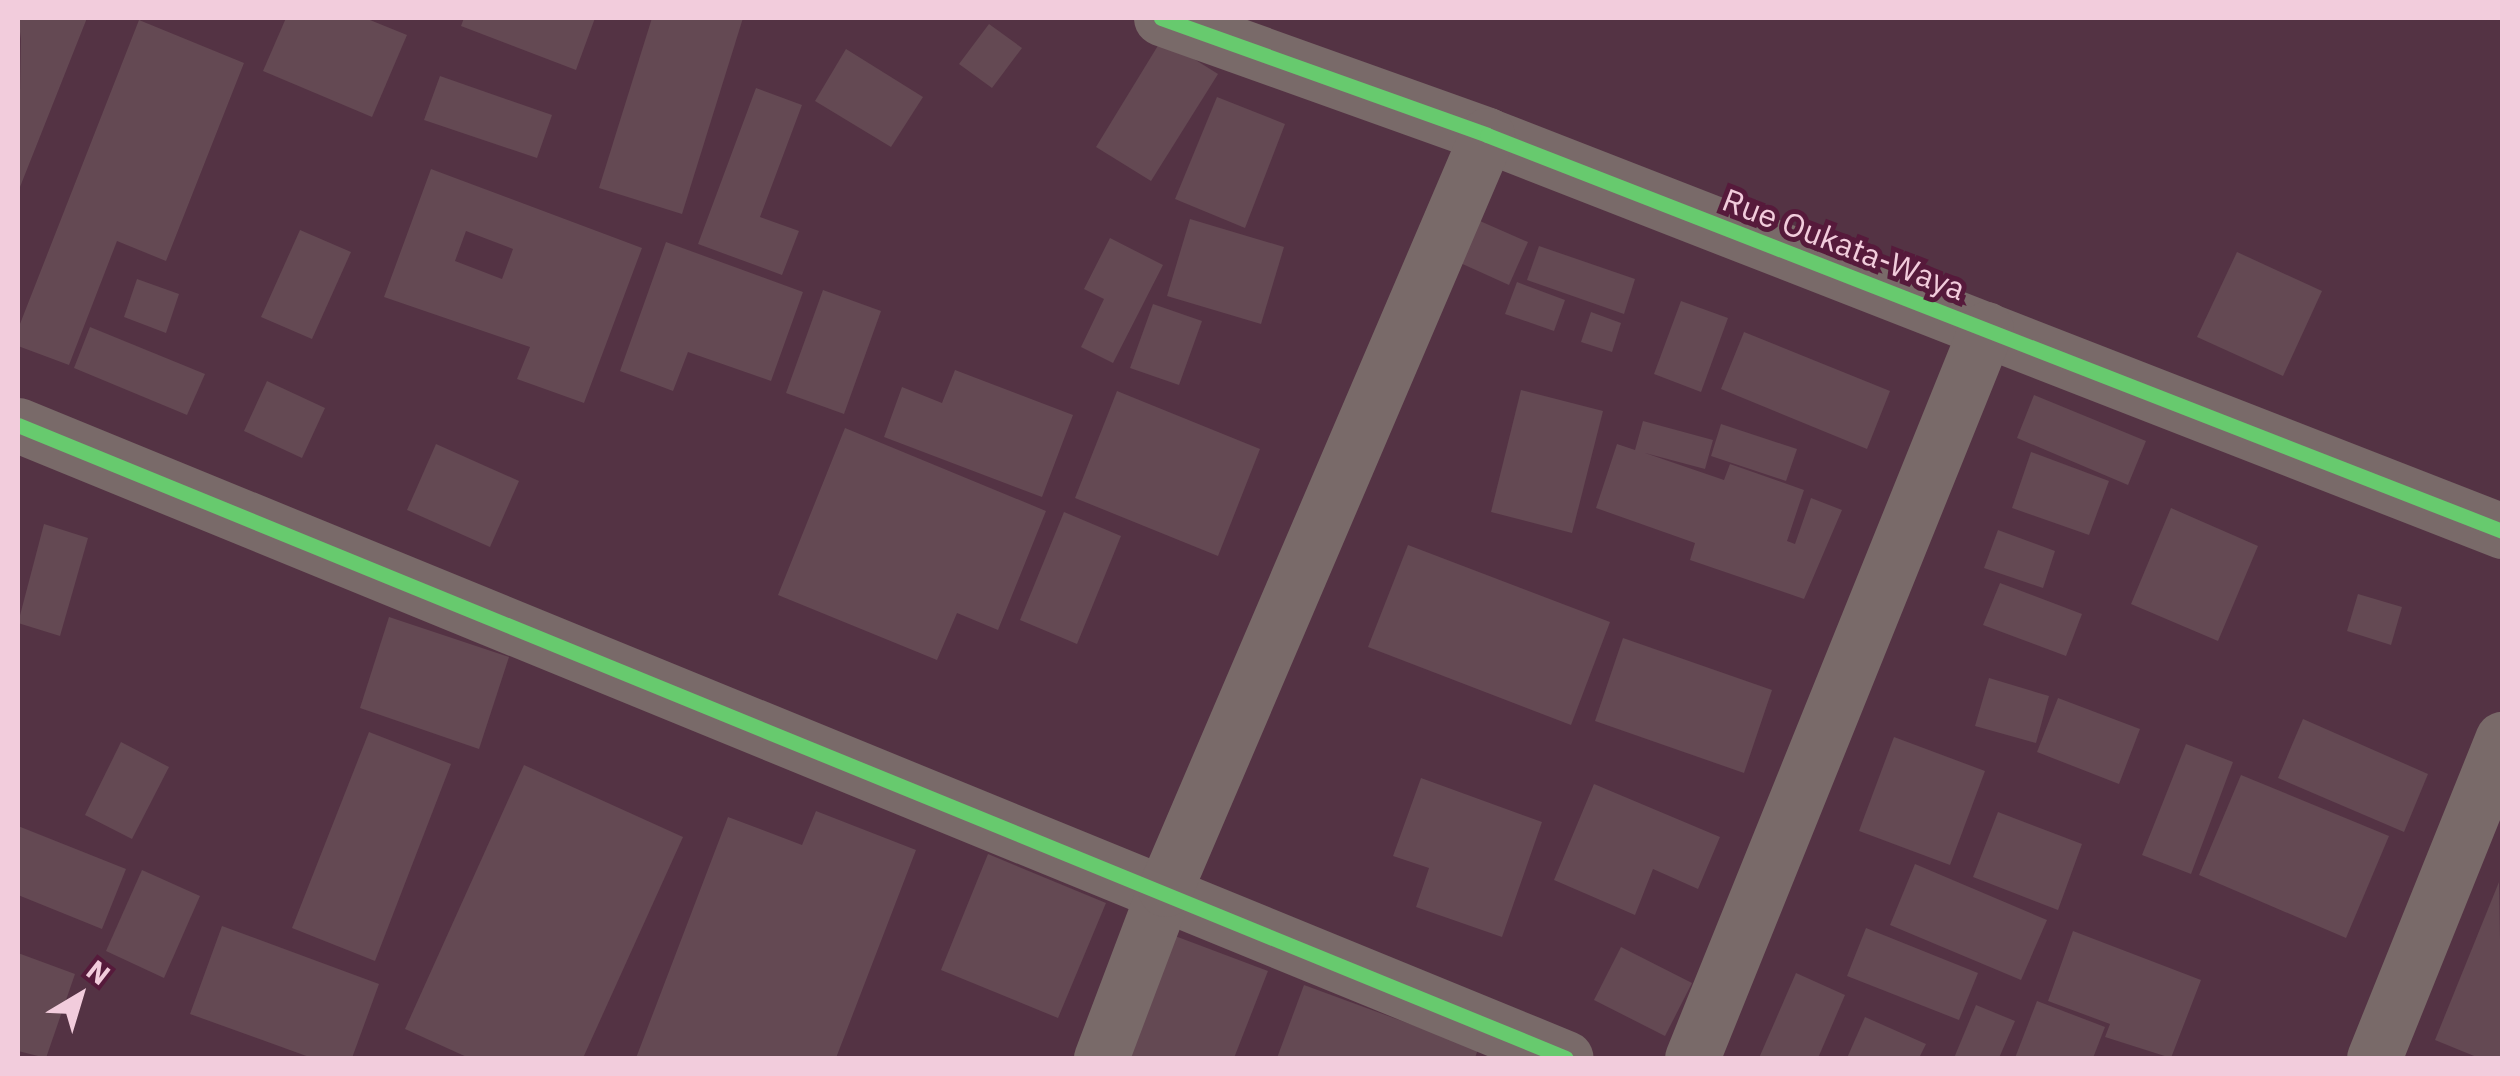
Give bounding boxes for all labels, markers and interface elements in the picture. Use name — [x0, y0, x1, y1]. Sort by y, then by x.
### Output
street label: Rue Oukata-Waya — [1717, 180, 1971, 308]
north arrow — [30, 946, 130, 1046]
text: N — [79, 951, 118, 993]

